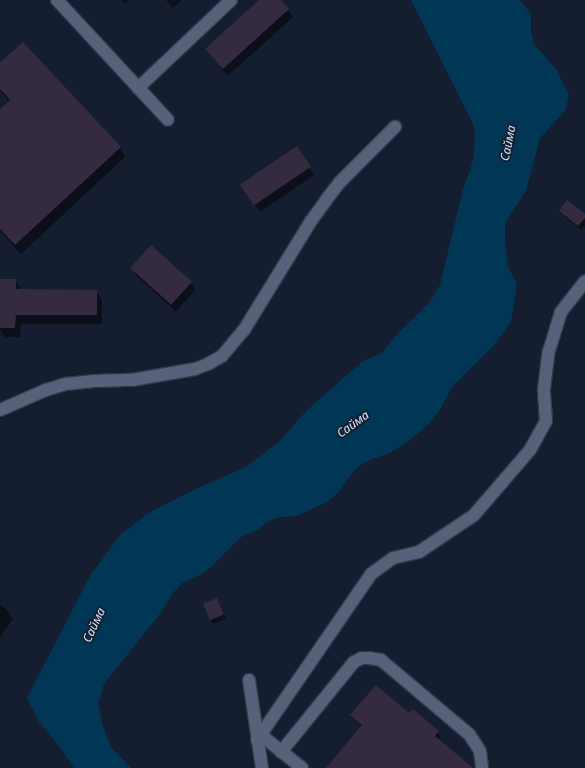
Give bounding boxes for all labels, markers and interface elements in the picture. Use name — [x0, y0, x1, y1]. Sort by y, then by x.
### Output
water label: Сайма — [497, 124, 519, 162]
water label: Сайма — [334, 408, 372, 440]
water label: Сайма — [80, 606, 108, 644]

